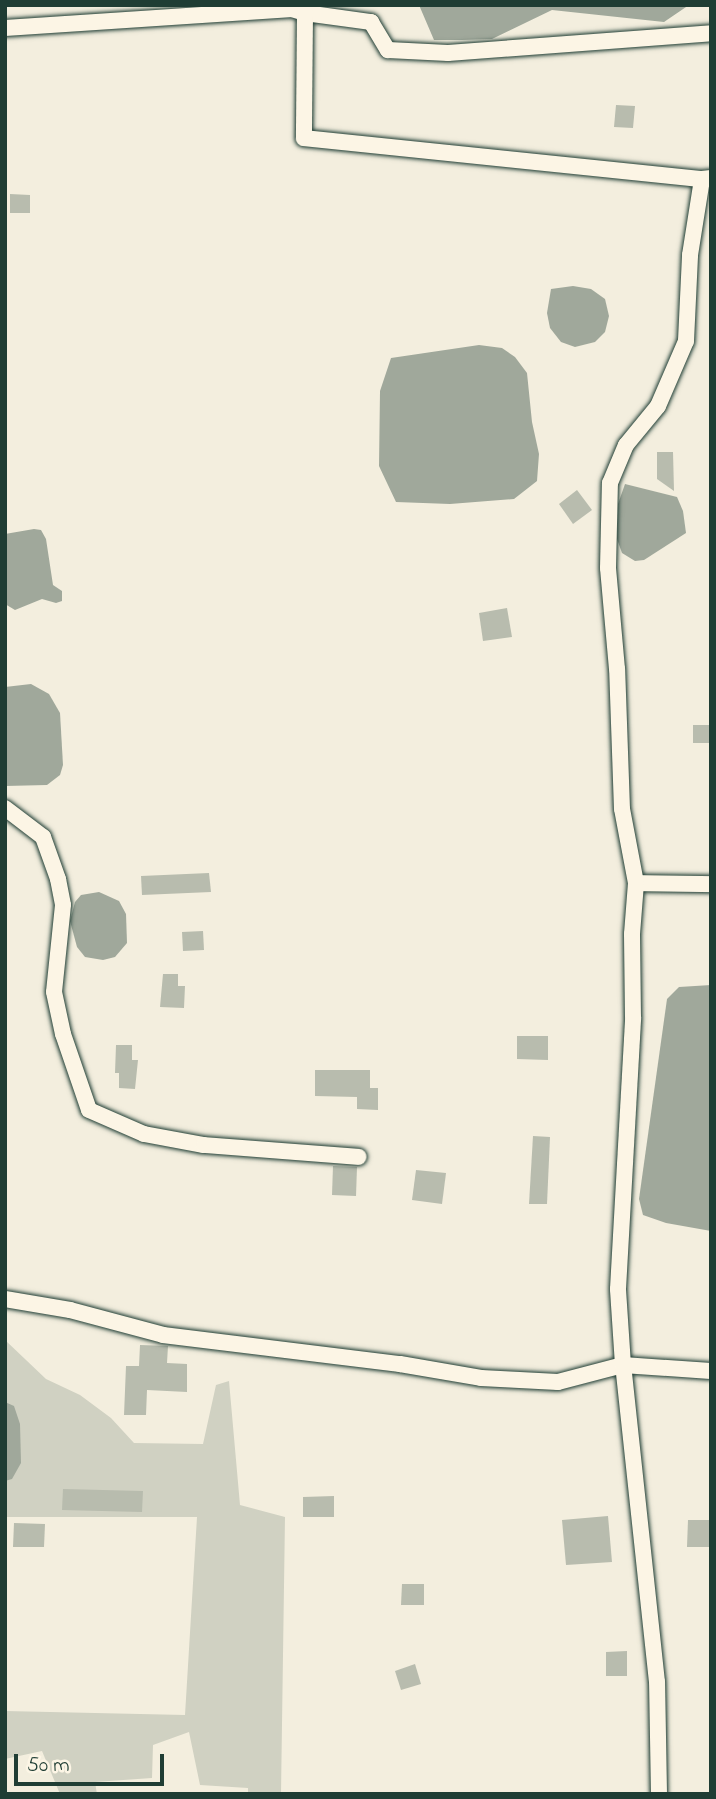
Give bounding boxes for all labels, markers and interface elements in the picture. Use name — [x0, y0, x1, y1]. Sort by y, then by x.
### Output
scale bar — [18, 1740, 168, 1784]
text: 50 m — [27, 1751, 70, 1781]

